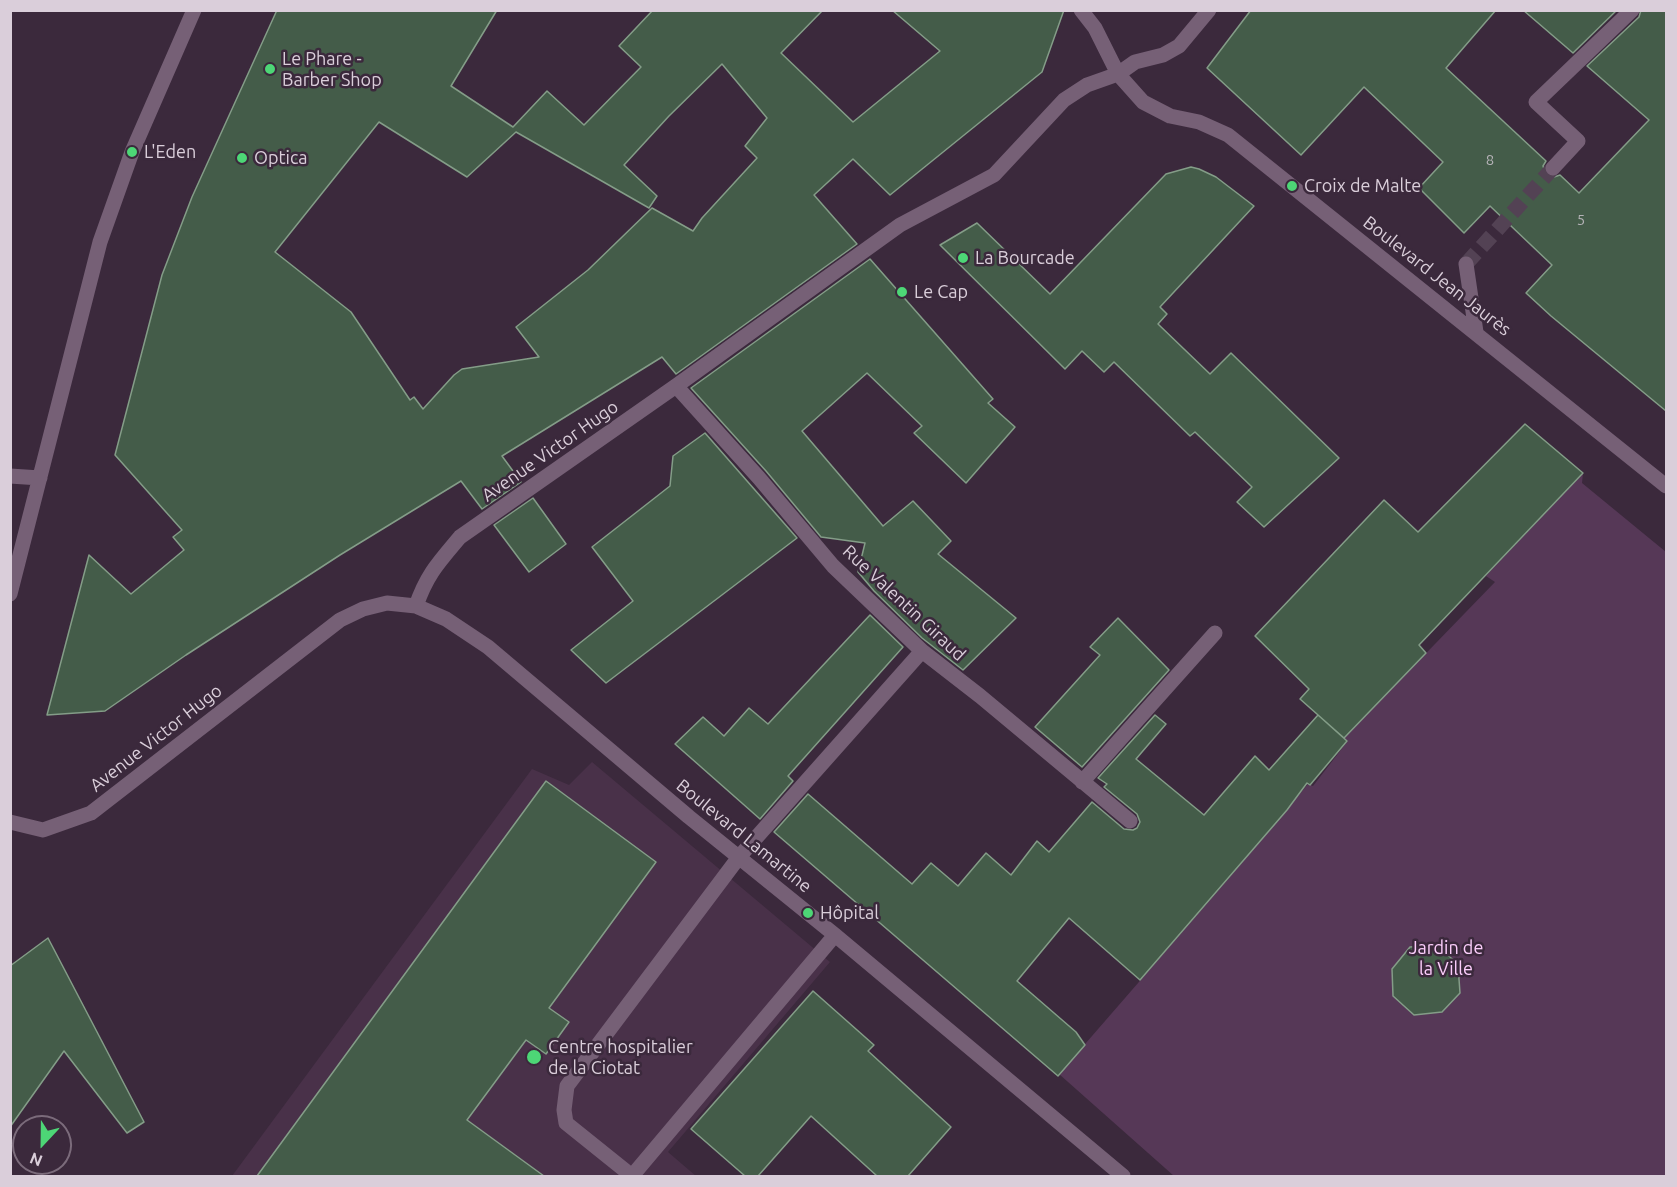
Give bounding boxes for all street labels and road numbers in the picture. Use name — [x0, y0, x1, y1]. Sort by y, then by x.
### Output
street label: Boulevard Jean Jaurès — [1359, 212, 1515, 340]
street label: Avenue Victor Hugo — [478, 396, 622, 506]
street label: Rue Valentin Giraud — [838, 541, 970, 665]
street label: Avenue Victor Hugo — [86, 680, 226, 796]
street label: Boulevard Lamartine — [672, 775, 816, 897]

